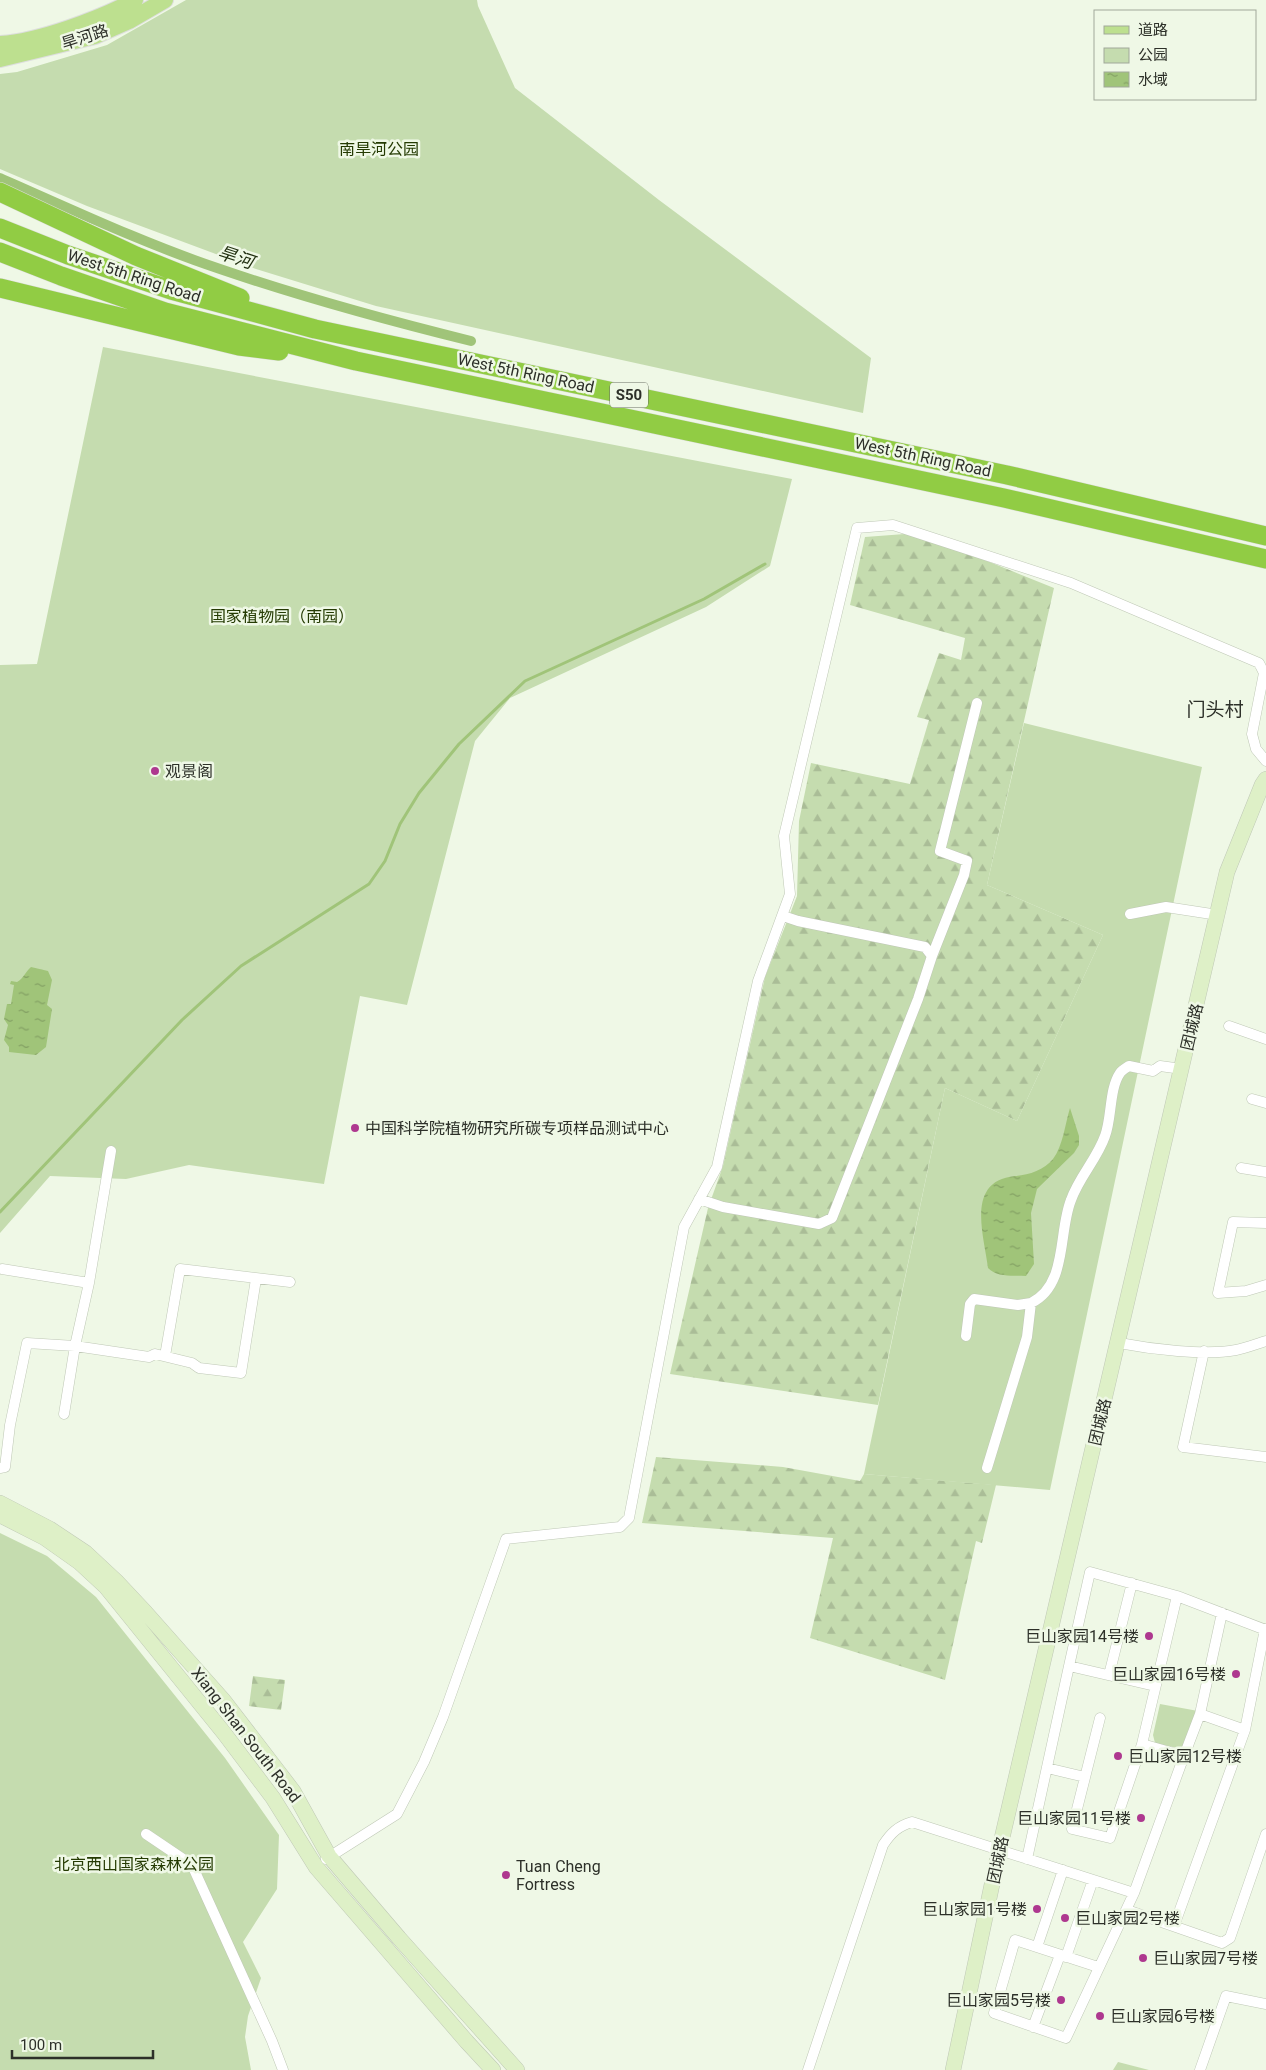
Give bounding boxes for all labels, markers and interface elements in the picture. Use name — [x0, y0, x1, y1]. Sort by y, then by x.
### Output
legend — [1094, 10, 1256, 100]
street label: 旱河路 — [59, 21, 111, 53]
text: 道路 — [1138, 21, 1168, 39]
text: 公园 — [1138, 46, 1168, 64]
text: 水域 — [1138, 71, 1168, 89]
park label: 南旱河公园 — [339, 140, 419, 159]
water label: 旱河 — [216, 241, 259, 273]
street label: West 5th Ring Road — [65, 245, 203, 307]
street label: West 5th Ring Road — [456, 349, 596, 397]
road number: S50 — [610, 382, 648, 408]
street label: West 5th Ring Road — [853, 433, 993, 481]
park label: 国家植物园（南园） — [210, 607, 354, 626]
district label: 门头村 — [1186, 698, 1244, 721]
place label: 观景阁 — [165, 762, 213, 781]
marker: 观景阁 — [149, 765, 161, 777]
street label: 团城路 — [1177, 1001, 1207, 1053]
place label: 中国科学院植物研究所碳专项样品测试中心 — [365, 1119, 669, 1138]
marker: 中国科学院植物研究所碳专项样品测试中心 — [349, 1122, 361, 1134]
street label: 团城路 — [1085, 1396, 1115, 1448]
place label: 巨山家园14号楼 — [1025, 1627, 1139, 1646]
marker: 巨山家园14号楼 — [1143, 1630, 1155, 1642]
street label: Xiang Shan South Road — [187, 1664, 305, 1806]
place label: 巨山家园16号楼 — [1112, 1665, 1226, 1684]
marker: 巨山家园16号楼 — [1230, 1668, 1242, 1680]
place label: 巨山家园12号楼 — [1128, 1747, 1242, 1766]
marker: 巨山家园12号楼 — [1112, 1750, 1124, 1762]
place label: 巨山家园11号楼 — [1017, 1809, 1131, 1828]
marker: 巨山家园11号楼 — [1135, 1812, 1147, 1824]
street label: 团城路 — [984, 1835, 1012, 1885]
park label: 北京西山国家森林公园 — [54, 1855, 214, 1874]
place label: Tuan Cheng Fortress — [516, 1857, 601, 1894]
marker: Tuan Cheng Fortress — [500, 1869, 512, 1881]
place label: 巨山家园1号楼 — [922, 1900, 1027, 1919]
marker: 巨山家园1号楼 — [1031, 1903, 1043, 1915]
place label: 巨山家园2号楼 — [1075, 1909, 1180, 1928]
marker: 巨山家园2号楼 — [1059, 1912, 1071, 1924]
place label: 巨山家园7号楼 — [1153, 1949, 1258, 1968]
marker: 巨山家园7号楼 — [1137, 1952, 1149, 1964]
place label: 巨山家园5号楼 — [946, 1991, 1051, 2010]
marker: 巨山家园5号楼 — [1055, 1994, 1067, 2006]
place label: 巨山家园6号楼 — [1110, 2007, 1215, 2026]
marker: 巨山家园6号楼 — [1094, 2010, 1106, 2022]
scale bar — [12, 2028, 154, 2060]
text: 100 m — [20, 2036, 62, 2054]

